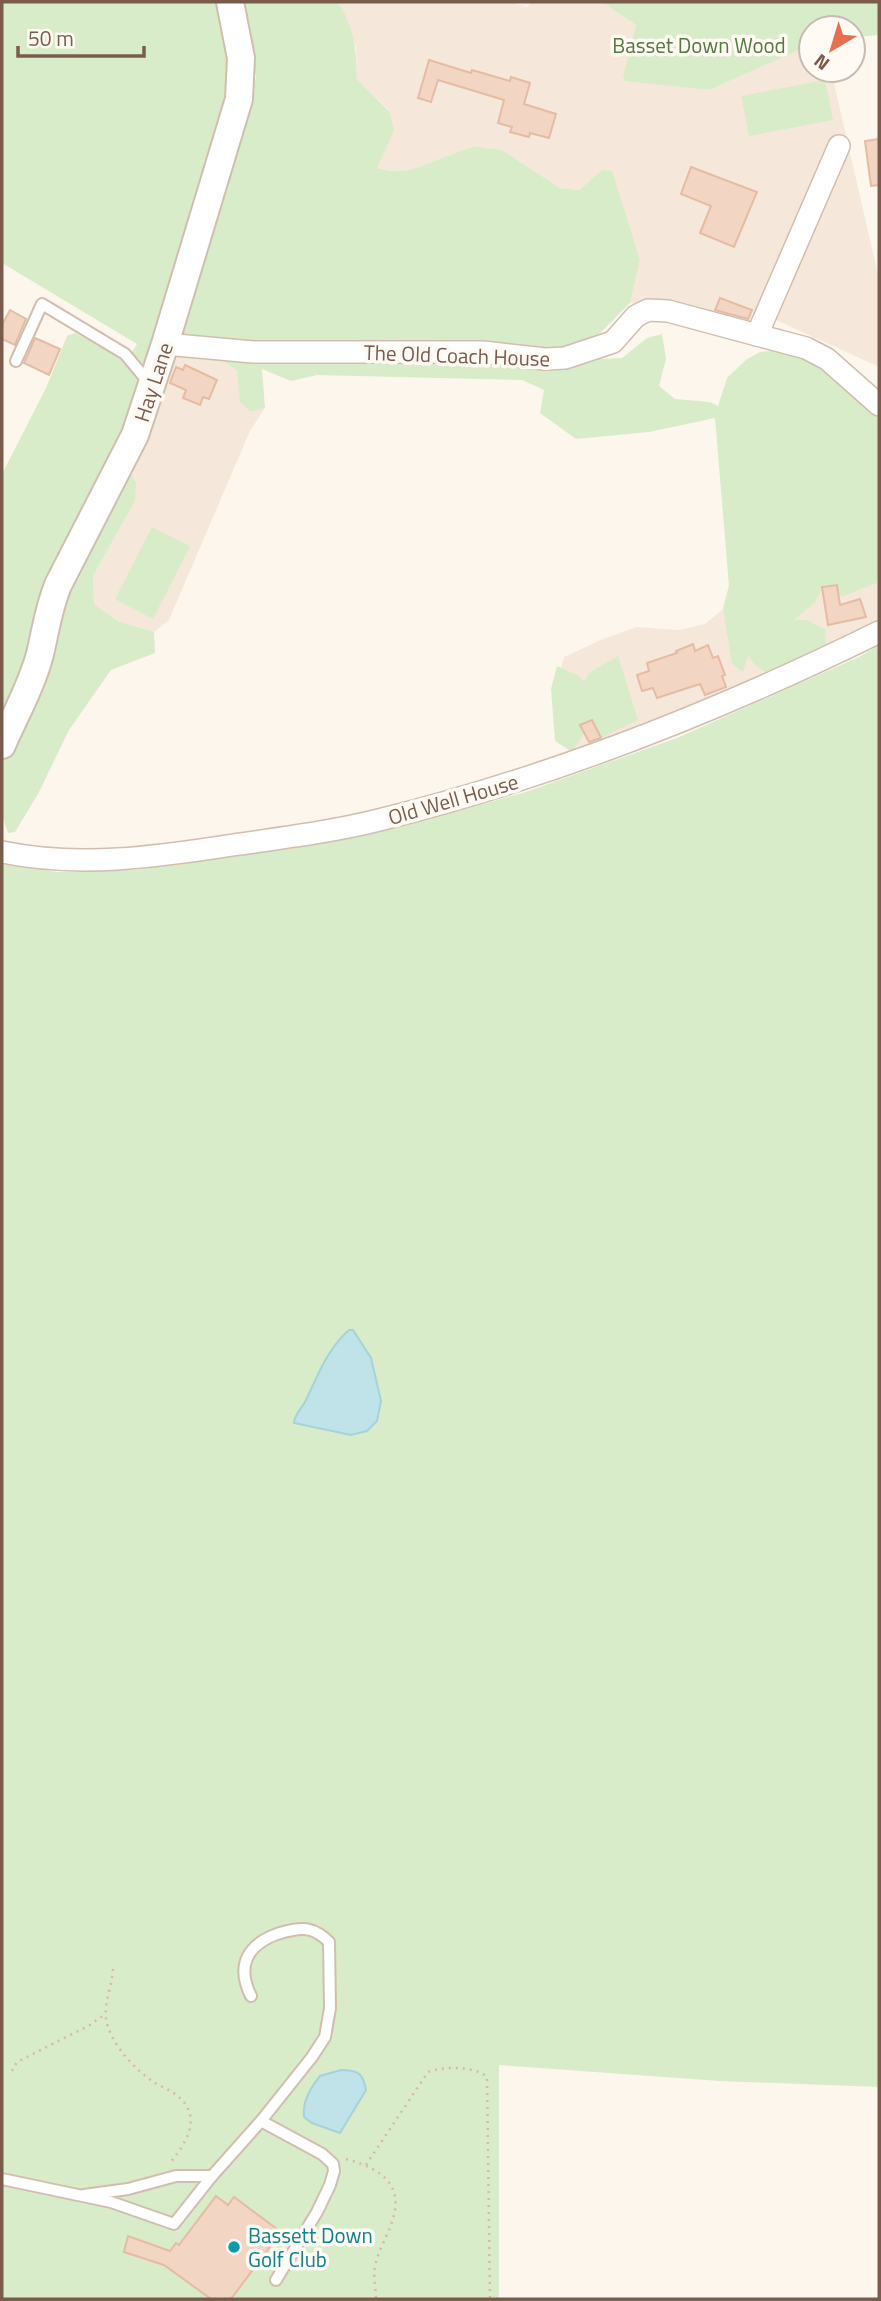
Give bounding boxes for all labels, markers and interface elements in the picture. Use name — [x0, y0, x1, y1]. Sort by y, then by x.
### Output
scale bar — [18, 14, 144, 58]
north arrow — [797, 14, 867, 84]
text: 50 m — [28, 22, 74, 54]
park label: Basset Down Wood — [612, 29, 786, 61]
text: N — [807, 47, 835, 78]
street label: The Old Coach House — [363, 336, 551, 374]
street label: Hay Lane — [125, 338, 181, 426]
street label: Old Well House — [384, 765, 522, 833]
place label: Bassett Down Golf Club — [248, 2219, 373, 2275]
marker: Bassett Down Golf Club — [226, 2239, 242, 2255]

